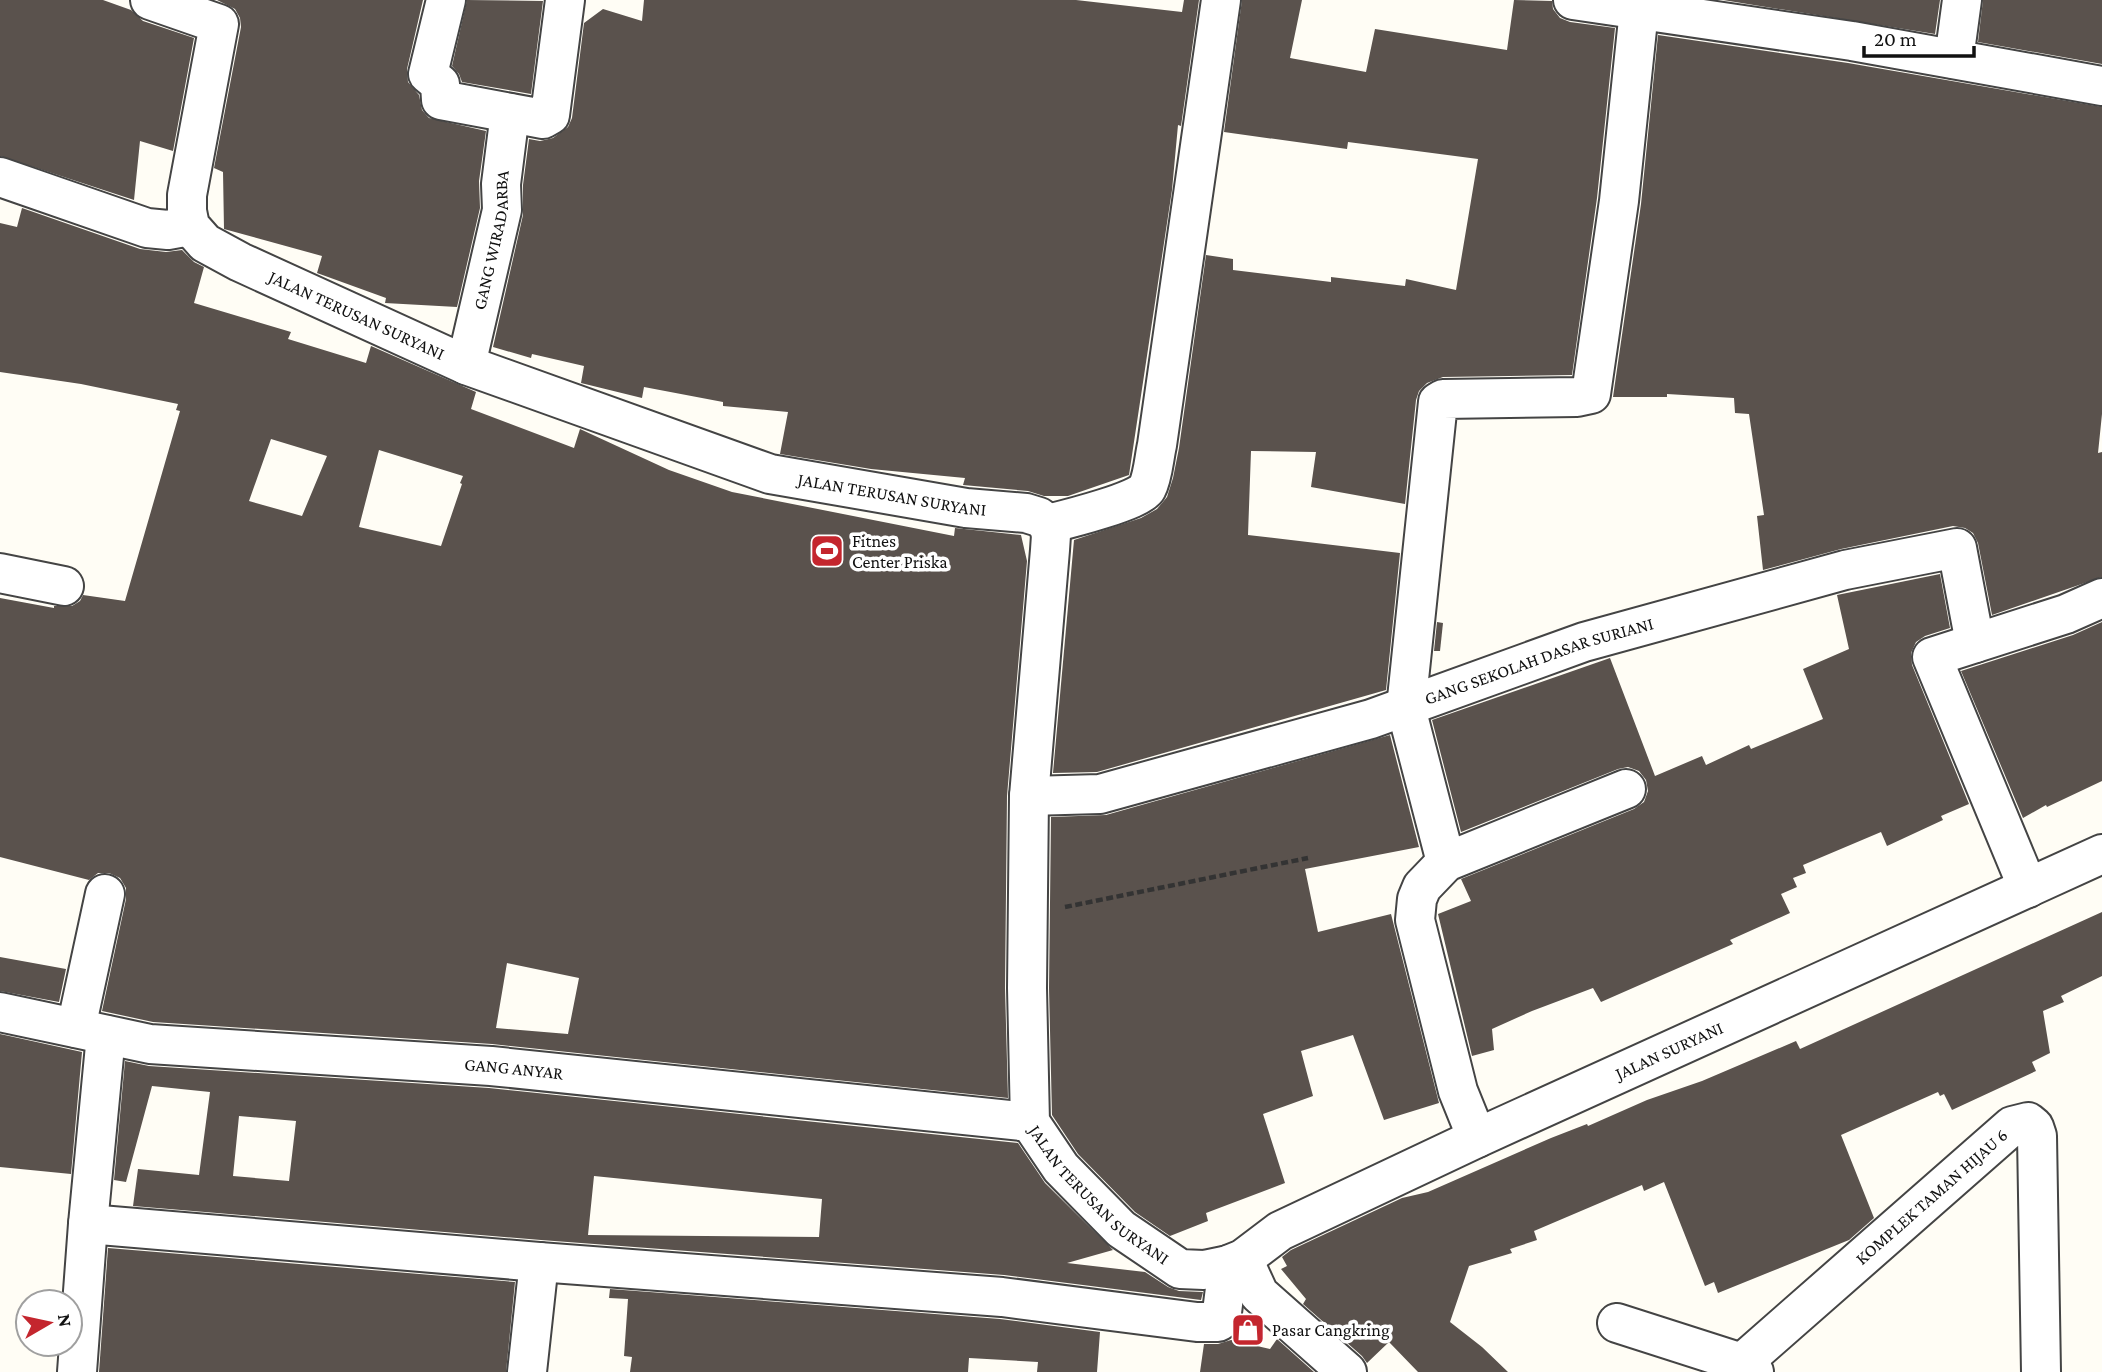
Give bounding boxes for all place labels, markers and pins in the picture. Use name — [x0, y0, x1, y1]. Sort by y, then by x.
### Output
place label: Fitnes Center Priska — [852, 531, 948, 572]
sports icon: Fitnes Center Priska — [808, 532, 846, 570]
shop icon: Pasar Cangkring — [1229, 1311, 1267, 1349]
place label: Pasar Cangkring — [1272, 1320, 1390, 1340]

